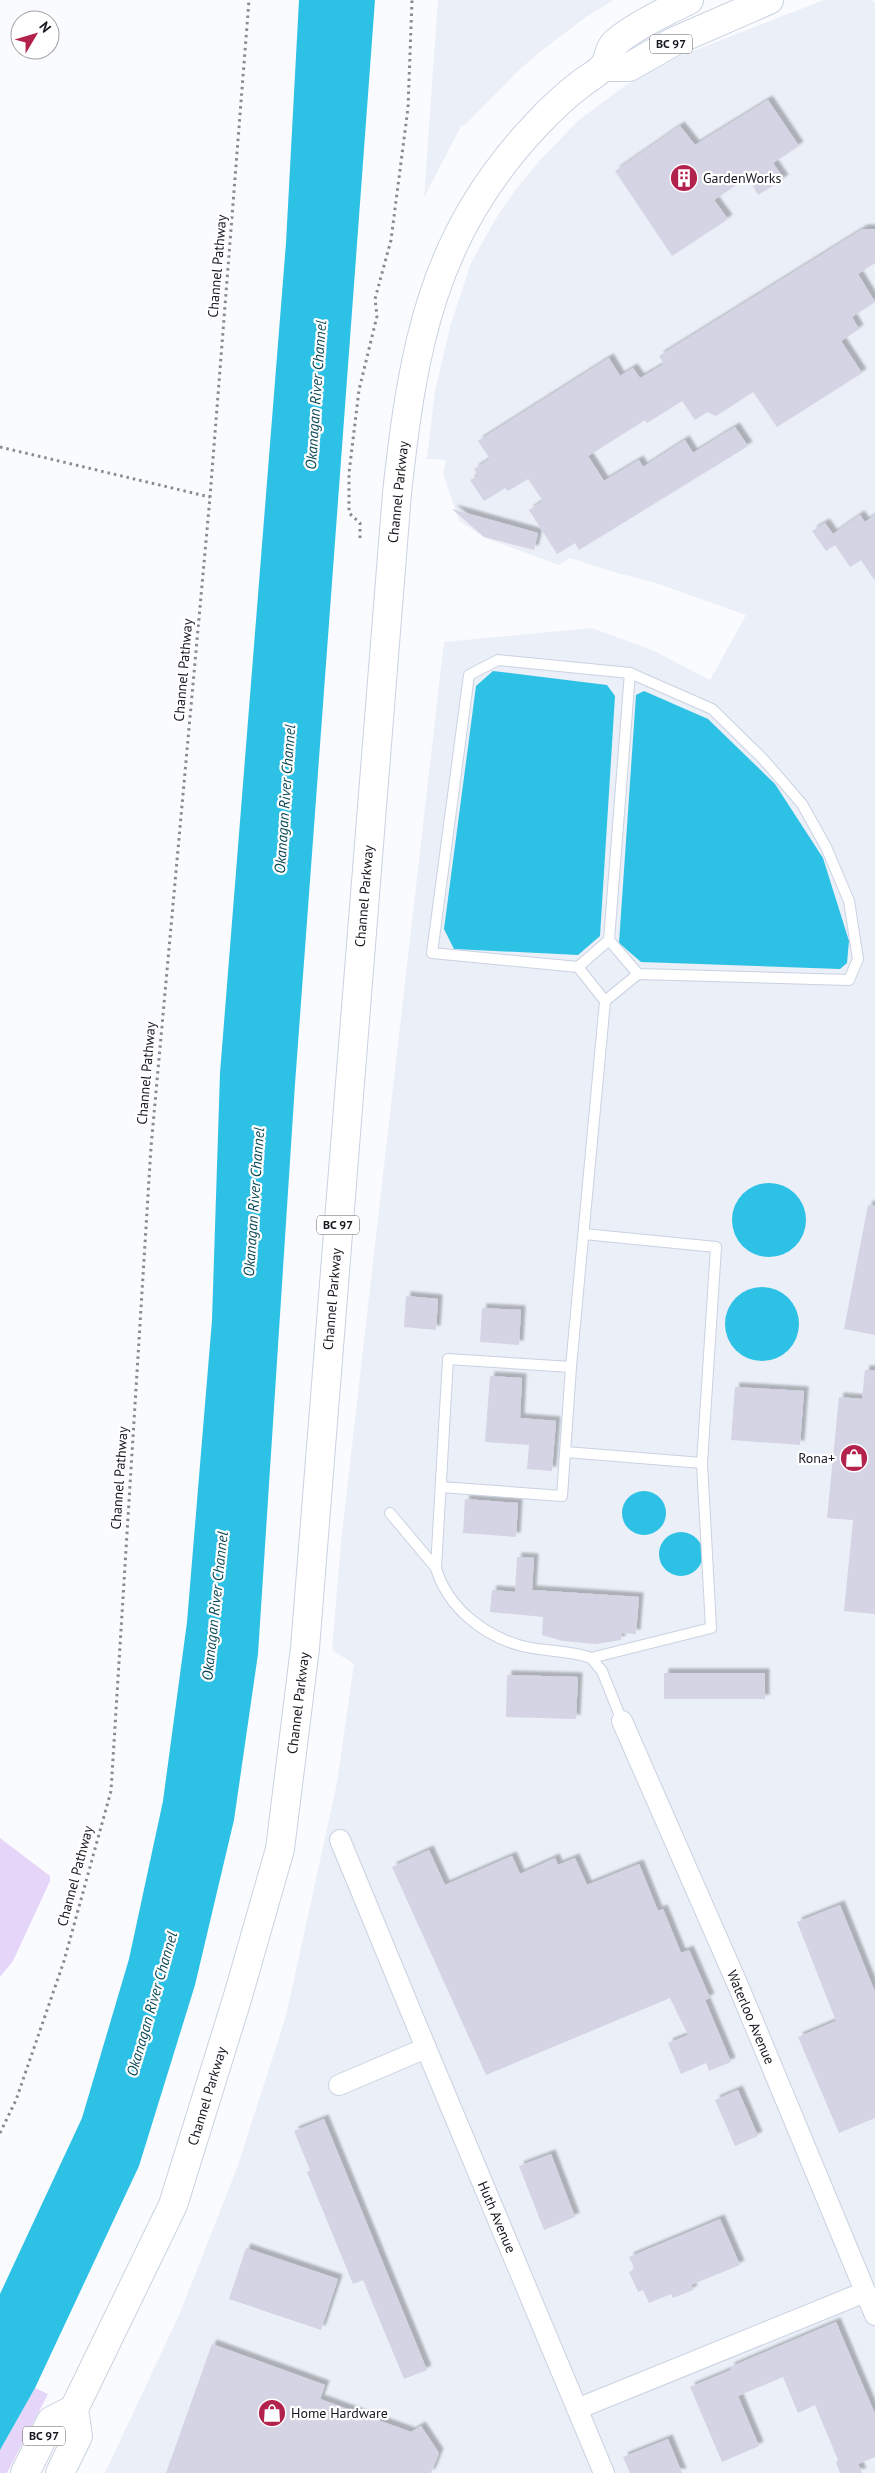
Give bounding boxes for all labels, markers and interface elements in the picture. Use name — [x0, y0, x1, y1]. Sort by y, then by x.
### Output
north arrow — [10, 10, 60, 60]
text: N — [35, 18, 55, 36]
road number: BC 97 — [650, 34, 692, 54]
building icon: GardenWorks — [669, 163, 699, 193]
place label: GardenWorks — [703, 169, 782, 187]
street label: Channel Pathway — [204, 213, 231, 318]
water label: Okanagan River Channel — [301, 320, 330, 470]
street label: Channel Parkway — [384, 440, 412, 544]
street label: Channel Pathway — [170, 617, 197, 722]
water label: Okanagan River Channel — [270, 724, 299, 874]
street label: Channel Parkway — [351, 844, 377, 948]
street label: Channel Pathway — [133, 1020, 160, 1125]
water label: Okanagan River Channel — [239, 1127, 268, 1277]
road number: BC 97 — [317, 1216, 359, 1234]
street label: Channel Parkway — [319, 1247, 345, 1351]
street label: Channel Pathway — [106, 1425, 132, 1530]
shop icon: Rona+ — [839, 1443, 869, 1473]
place label: Rona+ — [798, 1449, 835, 1467]
water label: Okanagan River Channel — [197, 1530, 232, 1681]
street label: Channel Parkway — [283, 1651, 313, 1755]
street label: Channel Pathway — [53, 1823, 97, 1928]
water label: Okanagan River Channel — [122, 1929, 181, 2078]
street label: Waterloo Avenue — [723, 1967, 779, 2067]
street label: Channel Parkway — [183, 2044, 231, 2148]
street label: Huth Avenue — [474, 2178, 520, 2256]
shop icon: Home Hardware — [257, 2398, 287, 2428]
place label: Home Hardware — [291, 2404, 388, 2422]
road number: BC 97 — [23, 2426, 65, 2446]

